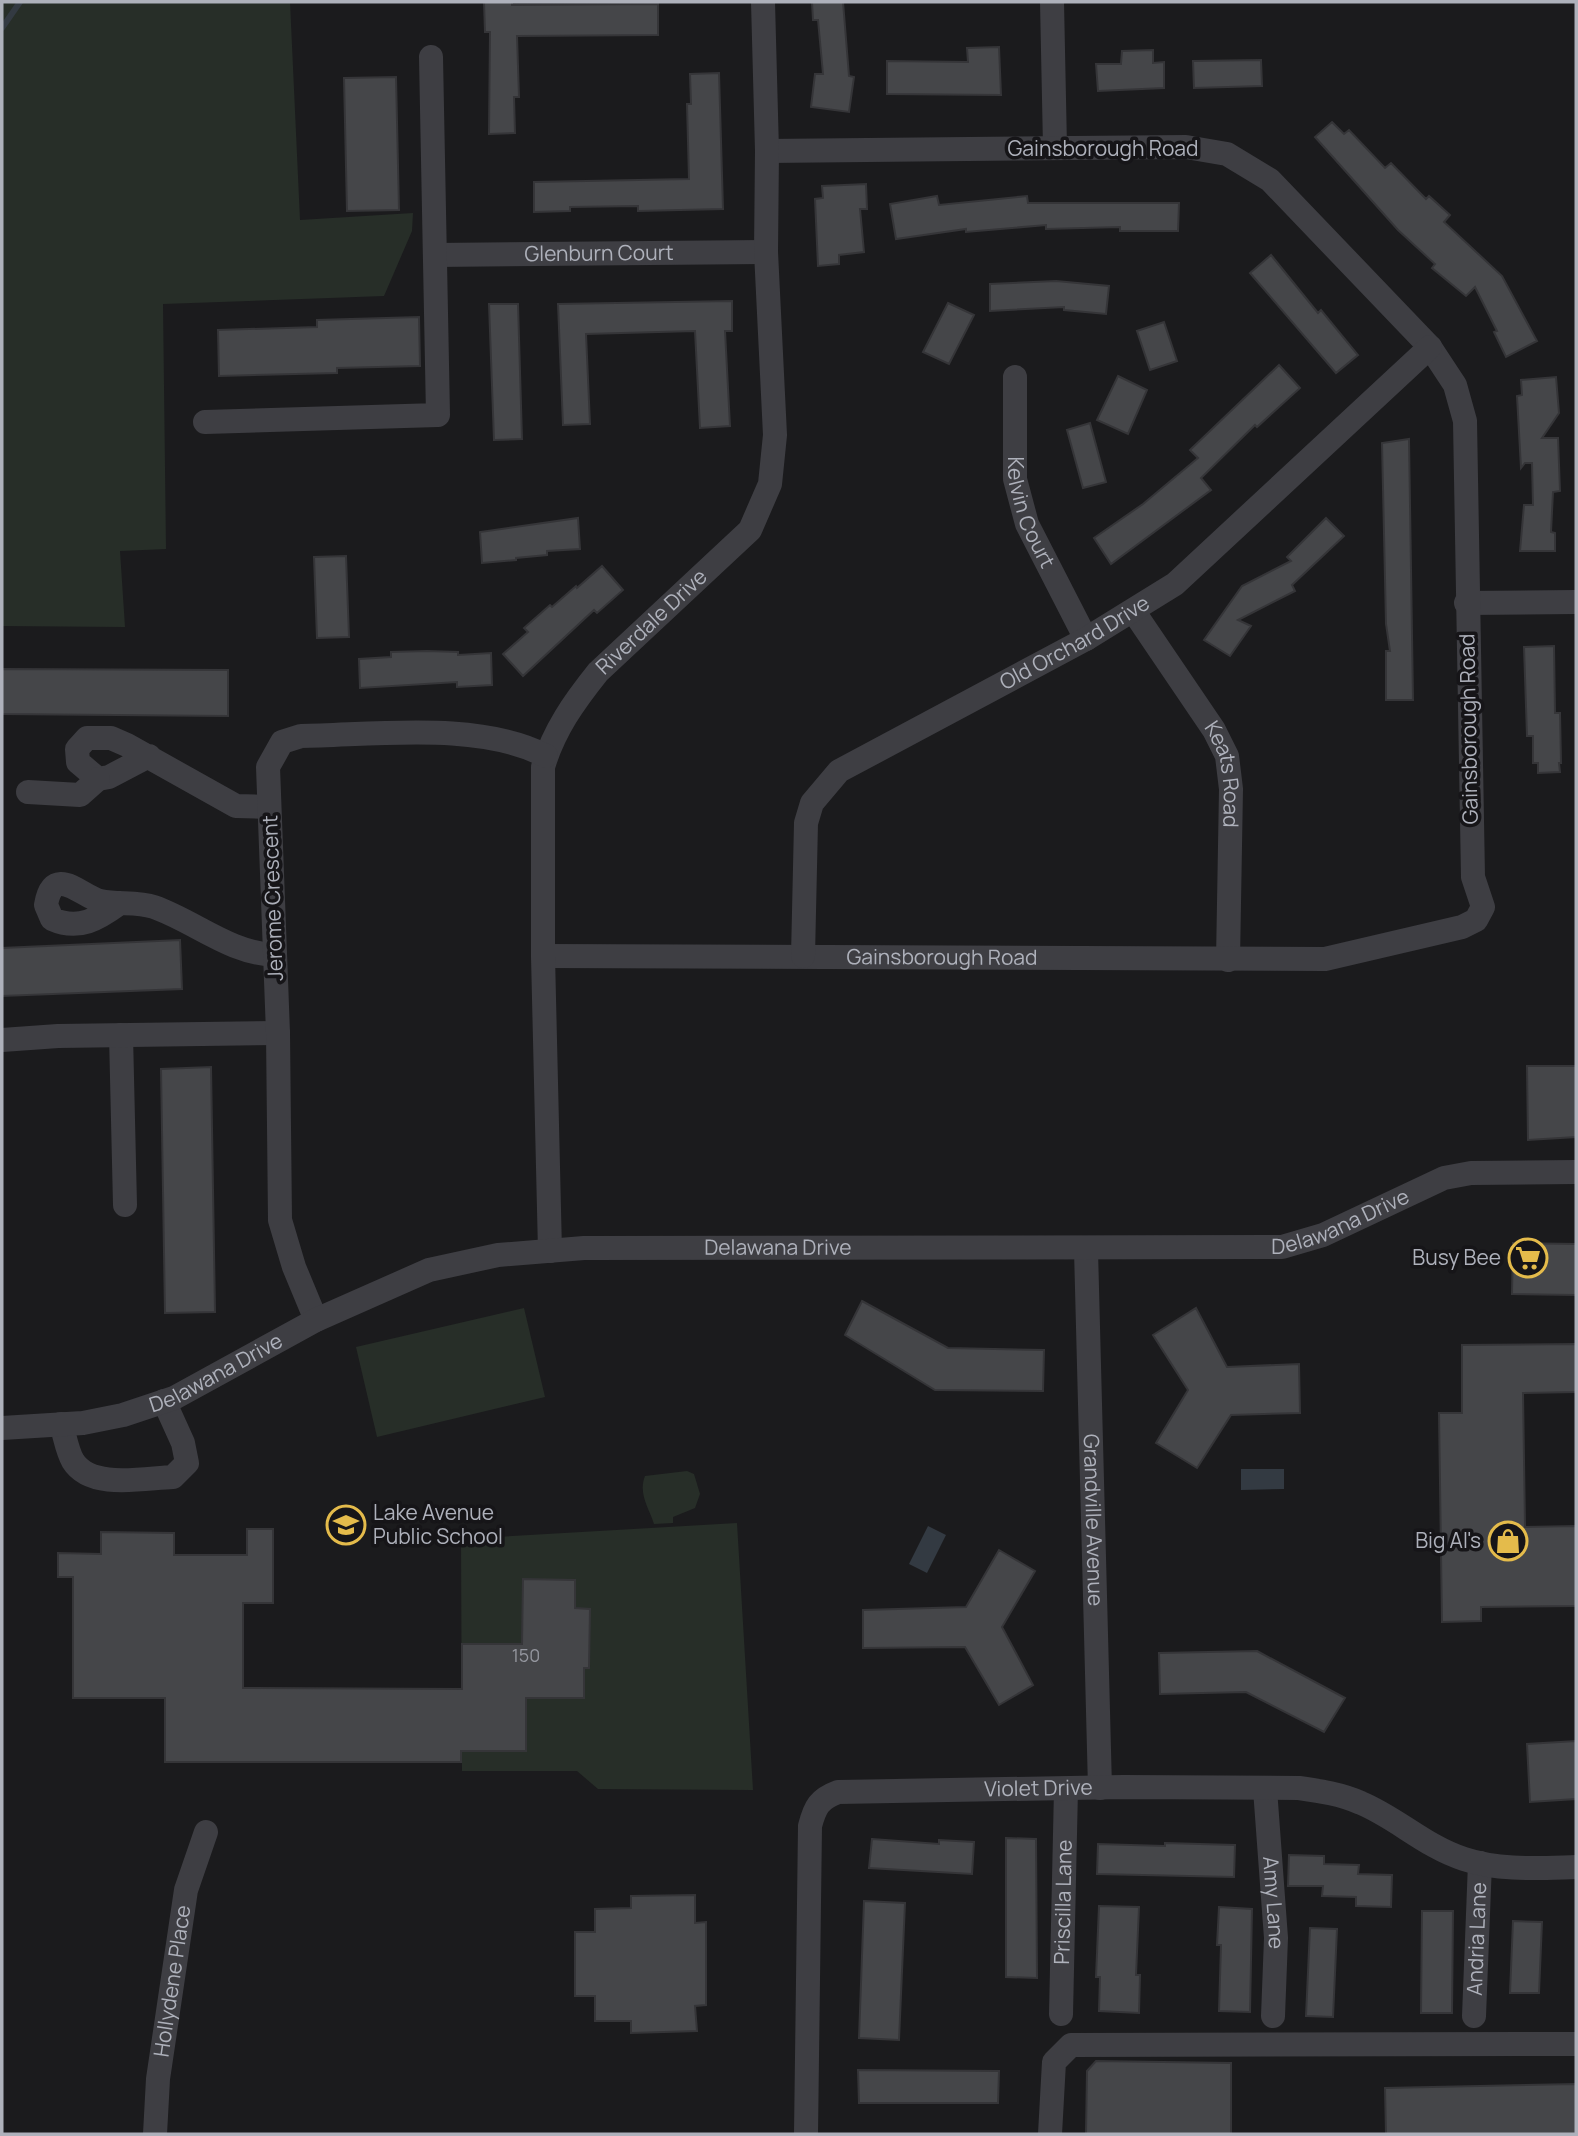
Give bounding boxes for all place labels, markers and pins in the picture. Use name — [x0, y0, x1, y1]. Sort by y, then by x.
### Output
supermarket icon: Busy Bee — [1507, 1237, 1549, 1279]
place label: Busy Bee — [1412, 1243, 1501, 1271]
place label: Lake Avenue Public School — [373, 1498, 503, 1550]
school or university icon: Lake Avenue Public School — [325, 1504, 367, 1546]
shop icon: Big Al's — [1487, 1520, 1529, 1562]
place label: Big Al's — [1415, 1526, 1481, 1554]

